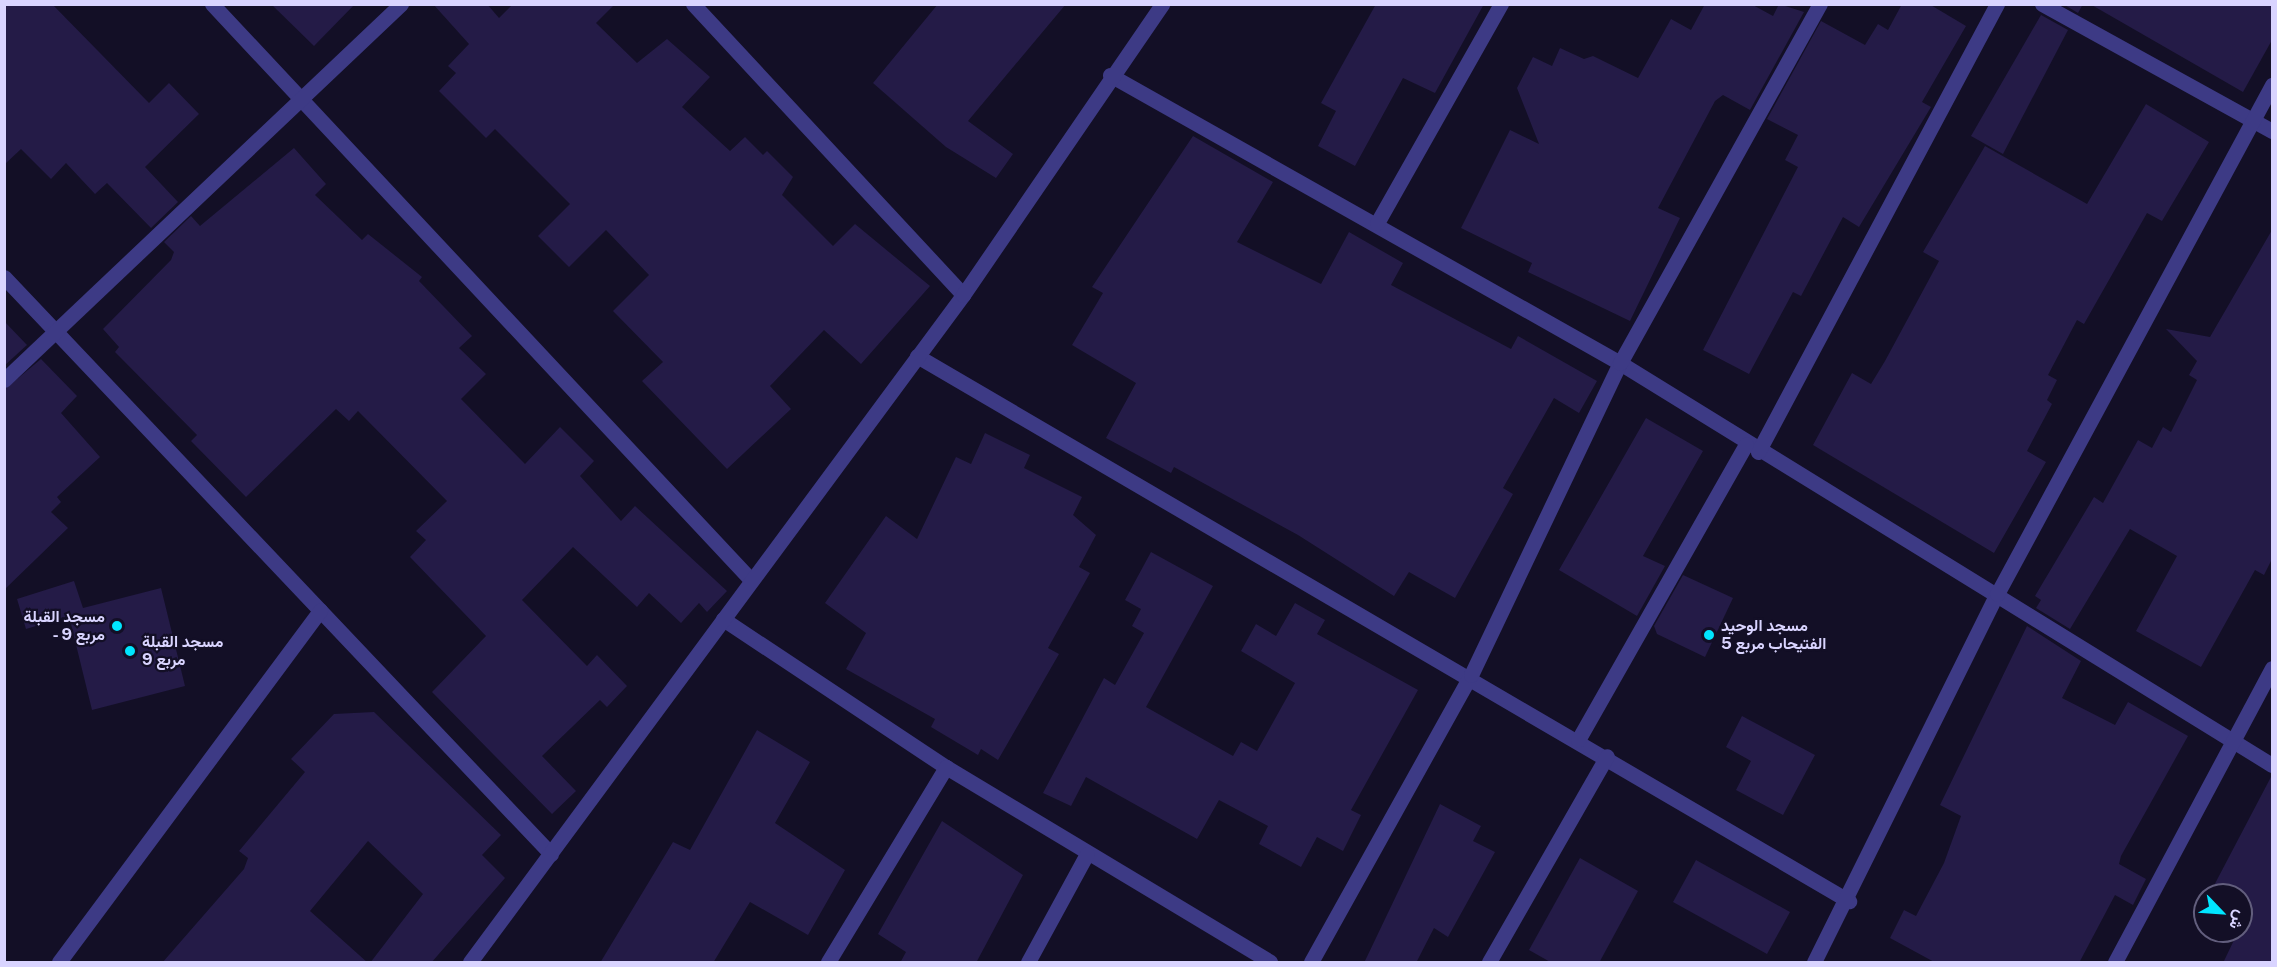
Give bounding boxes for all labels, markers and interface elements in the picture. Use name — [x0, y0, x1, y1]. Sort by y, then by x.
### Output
place label: مسجد القبلة - مربع 9 — [24, 607, 105, 645]
place label: مسجد الوحيد الفتيحاب مربع 5 — [1721, 616, 1826, 654]
marker: مسجد القبلة - مربع 9 — [110, 619, 124, 633]
marker: مسجد الوحيد الفتيحاب مربع 5 — [1702, 628, 1716, 642]
place label: مسجد القبلة مربع 9 — [142, 632, 223, 670]
marker: مسجد القبلة مربع 9 — [123, 644, 137, 658]
north arrow — [2193, 883, 2253, 943]
text: ش — [2225, 907, 2251, 933]

